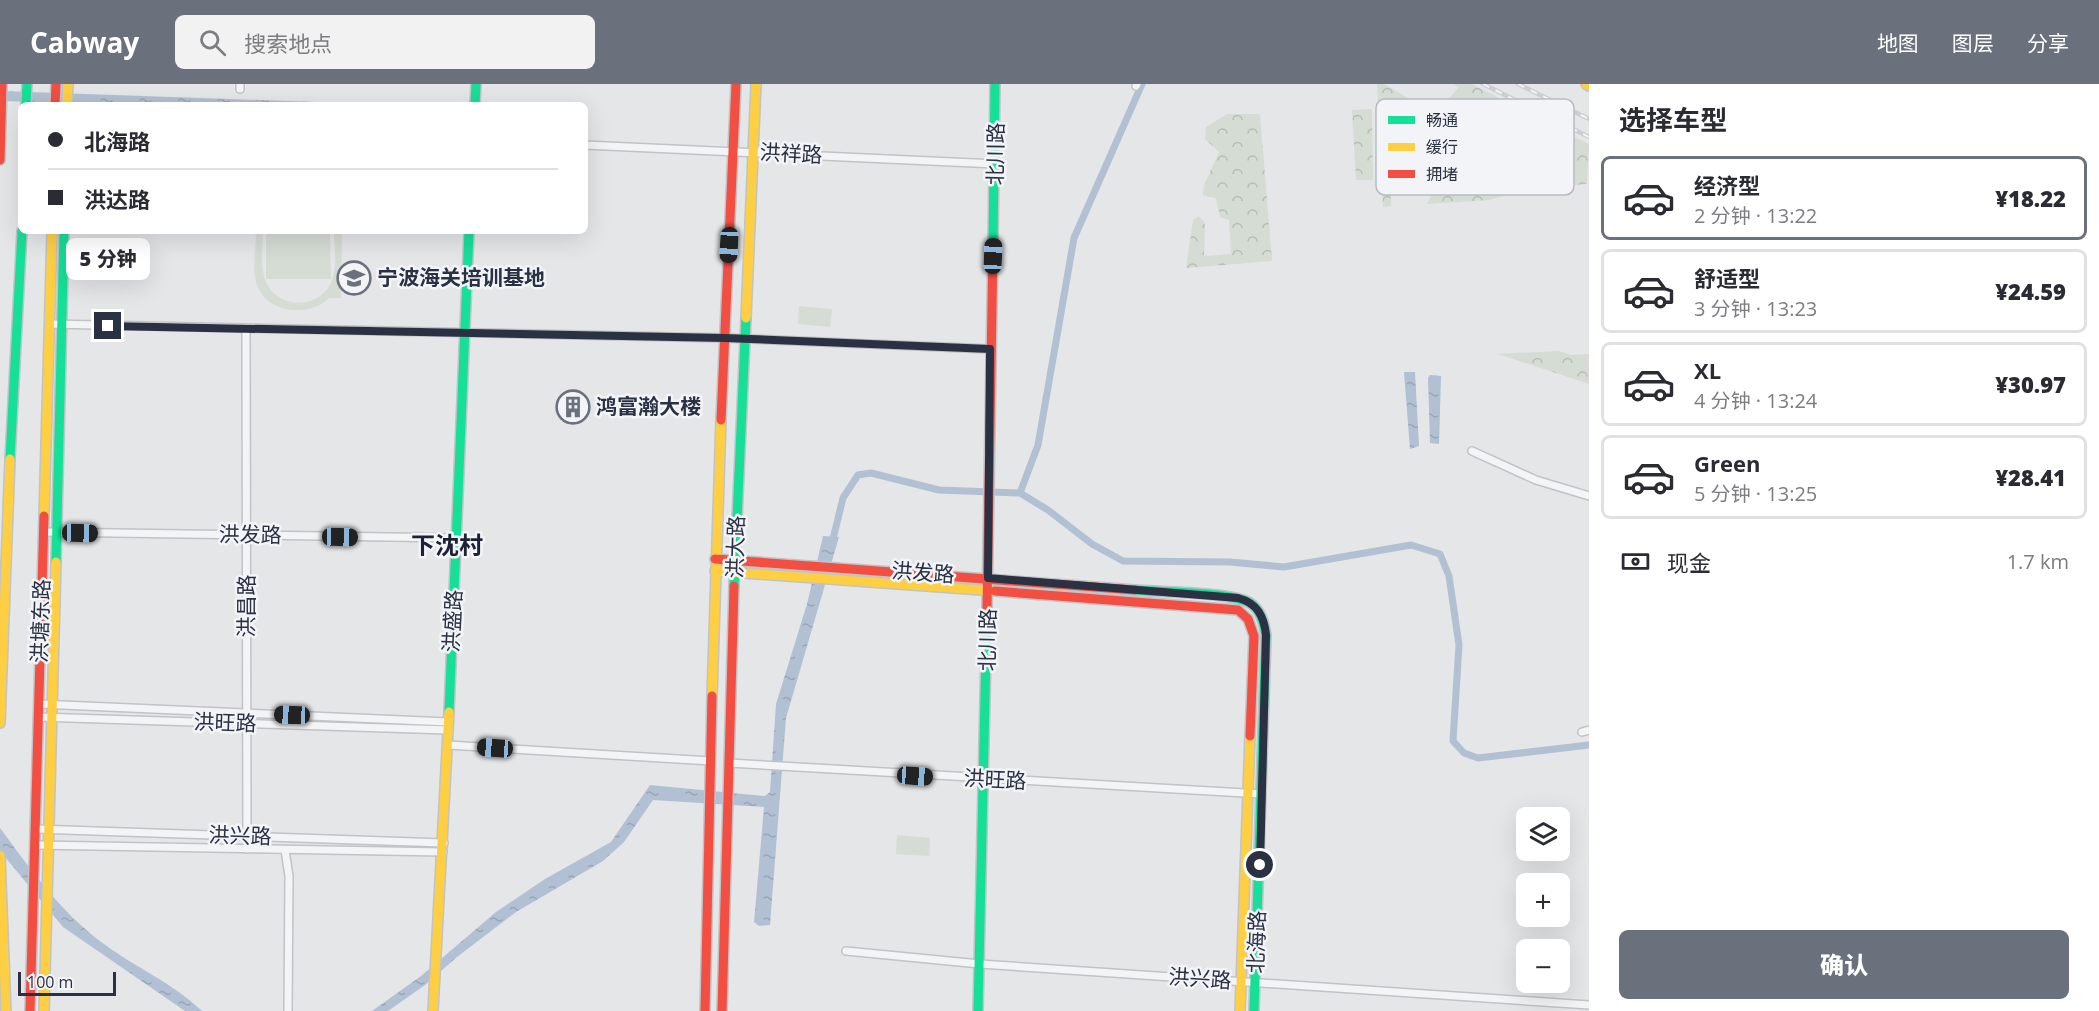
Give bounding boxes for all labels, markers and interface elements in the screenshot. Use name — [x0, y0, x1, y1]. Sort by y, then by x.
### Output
search box — [175, 15, 595, 69]
text: Cabway — [30, 23, 139, 61]
icon: search — [196, 26, 229, 59]
text: 搜索地点 — [244, 28, 332, 58]
text: 地图 — [1877, 29, 1919, 57]
text: 图层 — [1952, 29, 1994, 57]
text: 分享 — [2027, 29, 2069, 57]
legend — [1376, 99, 1574, 195]
text: 选择车型 — [1619, 101, 1727, 138]
text: 畅通 — [1426, 109, 1458, 131]
street label: 北川路 — [980, 122, 1010, 186]
text: 北海路 — [84, 126, 150, 156]
text: 缓行 — [1426, 136, 1458, 158]
street label: 洪祥路 — [759, 137, 823, 169]
text: 拥堵 — [1426, 163, 1458, 185]
text: 经济型 — [1694, 170, 1760, 200]
icon: car — [1622, 171, 1676, 225]
text: ¥18.22 — [1995, 183, 2066, 213]
text: 洪达路 — [84, 184, 150, 214]
text: 2 分钟 · 13:22 — [1694, 202, 1817, 229]
car — [719, 227, 739, 263]
car — [983, 238, 1003, 274]
callout: 5 分钟 — [66, 239, 150, 281]
text: 5 分钟 — [80, 245, 136, 272]
school or university icon: 宁波海关培训基地 — [336, 260, 372, 296]
place label: 宁波海关培训基地 — [377, 263, 545, 291]
text: 舒适型 — [1694, 263, 1760, 293]
icon: car — [1622, 264, 1676, 318]
text: ¥24.59 — [1995, 276, 2066, 306]
text: 3 分钟 · 13:23 — [1694, 295, 1817, 322]
route end — [94, 312, 121, 339]
text: XL — [1694, 355, 1721, 385]
icon: car — [1622, 357, 1676, 411]
text: ¥30.97 — [1995, 369, 2066, 399]
text: 4 分钟 · 13:24 — [1694, 387, 1817, 414]
building icon: 鸿富瀚大楼 — [555, 389, 591, 425]
place label: 鸿富瀚大楼 — [596, 392, 701, 420]
text: Green — [1694, 448, 1760, 478]
icon: car — [1622, 450, 1676, 504]
text: ¥28.41 — [1995, 462, 2066, 492]
text: 5 分钟 · 13:25 — [1694, 480, 1817, 507]
street label: 洪大路 — [720, 515, 750, 579]
street label: 洪发路 — [218, 519, 282, 549]
car — [62, 524, 98, 542]
car — [322, 528, 358, 546]
district label: 下沈村 — [411, 528, 483, 561]
icon: cash — [1619, 545, 1652, 578]
text: 现金 — [1667, 547, 1711, 577]
text: 1.7 km — [2007, 548, 2069, 575]
street label: 洪发路 — [891, 556, 955, 588]
street label: 洪昌路 — [232, 575, 260, 638]
street label: 洪塘东路 — [25, 579, 55, 663]
street label: 洪盛路 — [436, 589, 468, 653]
street label: 北川路 — [972, 608, 1002, 672]
car — [274, 705, 310, 725]
street label: 洪旺路 — [193, 707, 257, 737]
car — [476, 738, 514, 758]
street label: 洪旺路 — [963, 763, 1027, 795]
car — [896, 766, 934, 786]
map controls — [1516, 807, 1570, 993]
button: layers — [1516, 807, 1570, 861]
street label: 洪兴路 — [208, 820, 272, 850]
route start — [1246, 851, 1273, 878]
button: + — [1516, 873, 1570, 927]
street label: 北海路 — [1241, 910, 1271, 974]
button: 确认 — [1619, 930, 2069, 999]
button: − — [1516, 939, 1570, 993]
street label: 洪兴路 — [1168, 962, 1232, 994]
scale bar — [18, 969, 116, 996]
text: 100 m — [27, 971, 73, 993]

